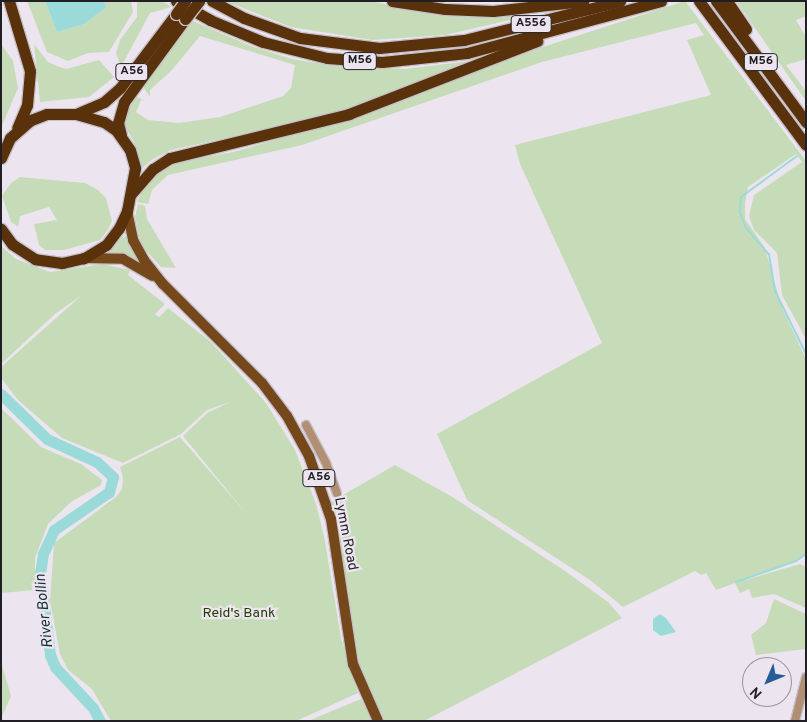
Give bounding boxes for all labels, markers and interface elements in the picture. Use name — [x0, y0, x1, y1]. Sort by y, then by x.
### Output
road number: A556 — [510, 14, 552, 34]
road number: M56 — [342, 51, 378, 70]
road number: M56 — [744, 52, 778, 72]
road number: A56 — [114, 62, 150, 82]
road number: A56 — [302, 468, 336, 488]
street label: Lymm Road — [330, 496, 360, 572]
water label: River Bollin — [32, 573, 58, 649]
park label: Reid's Bank — [203, 606, 275, 622]
north arrow — [742, 657, 792, 707]
text: N — [747, 683, 766, 702]

